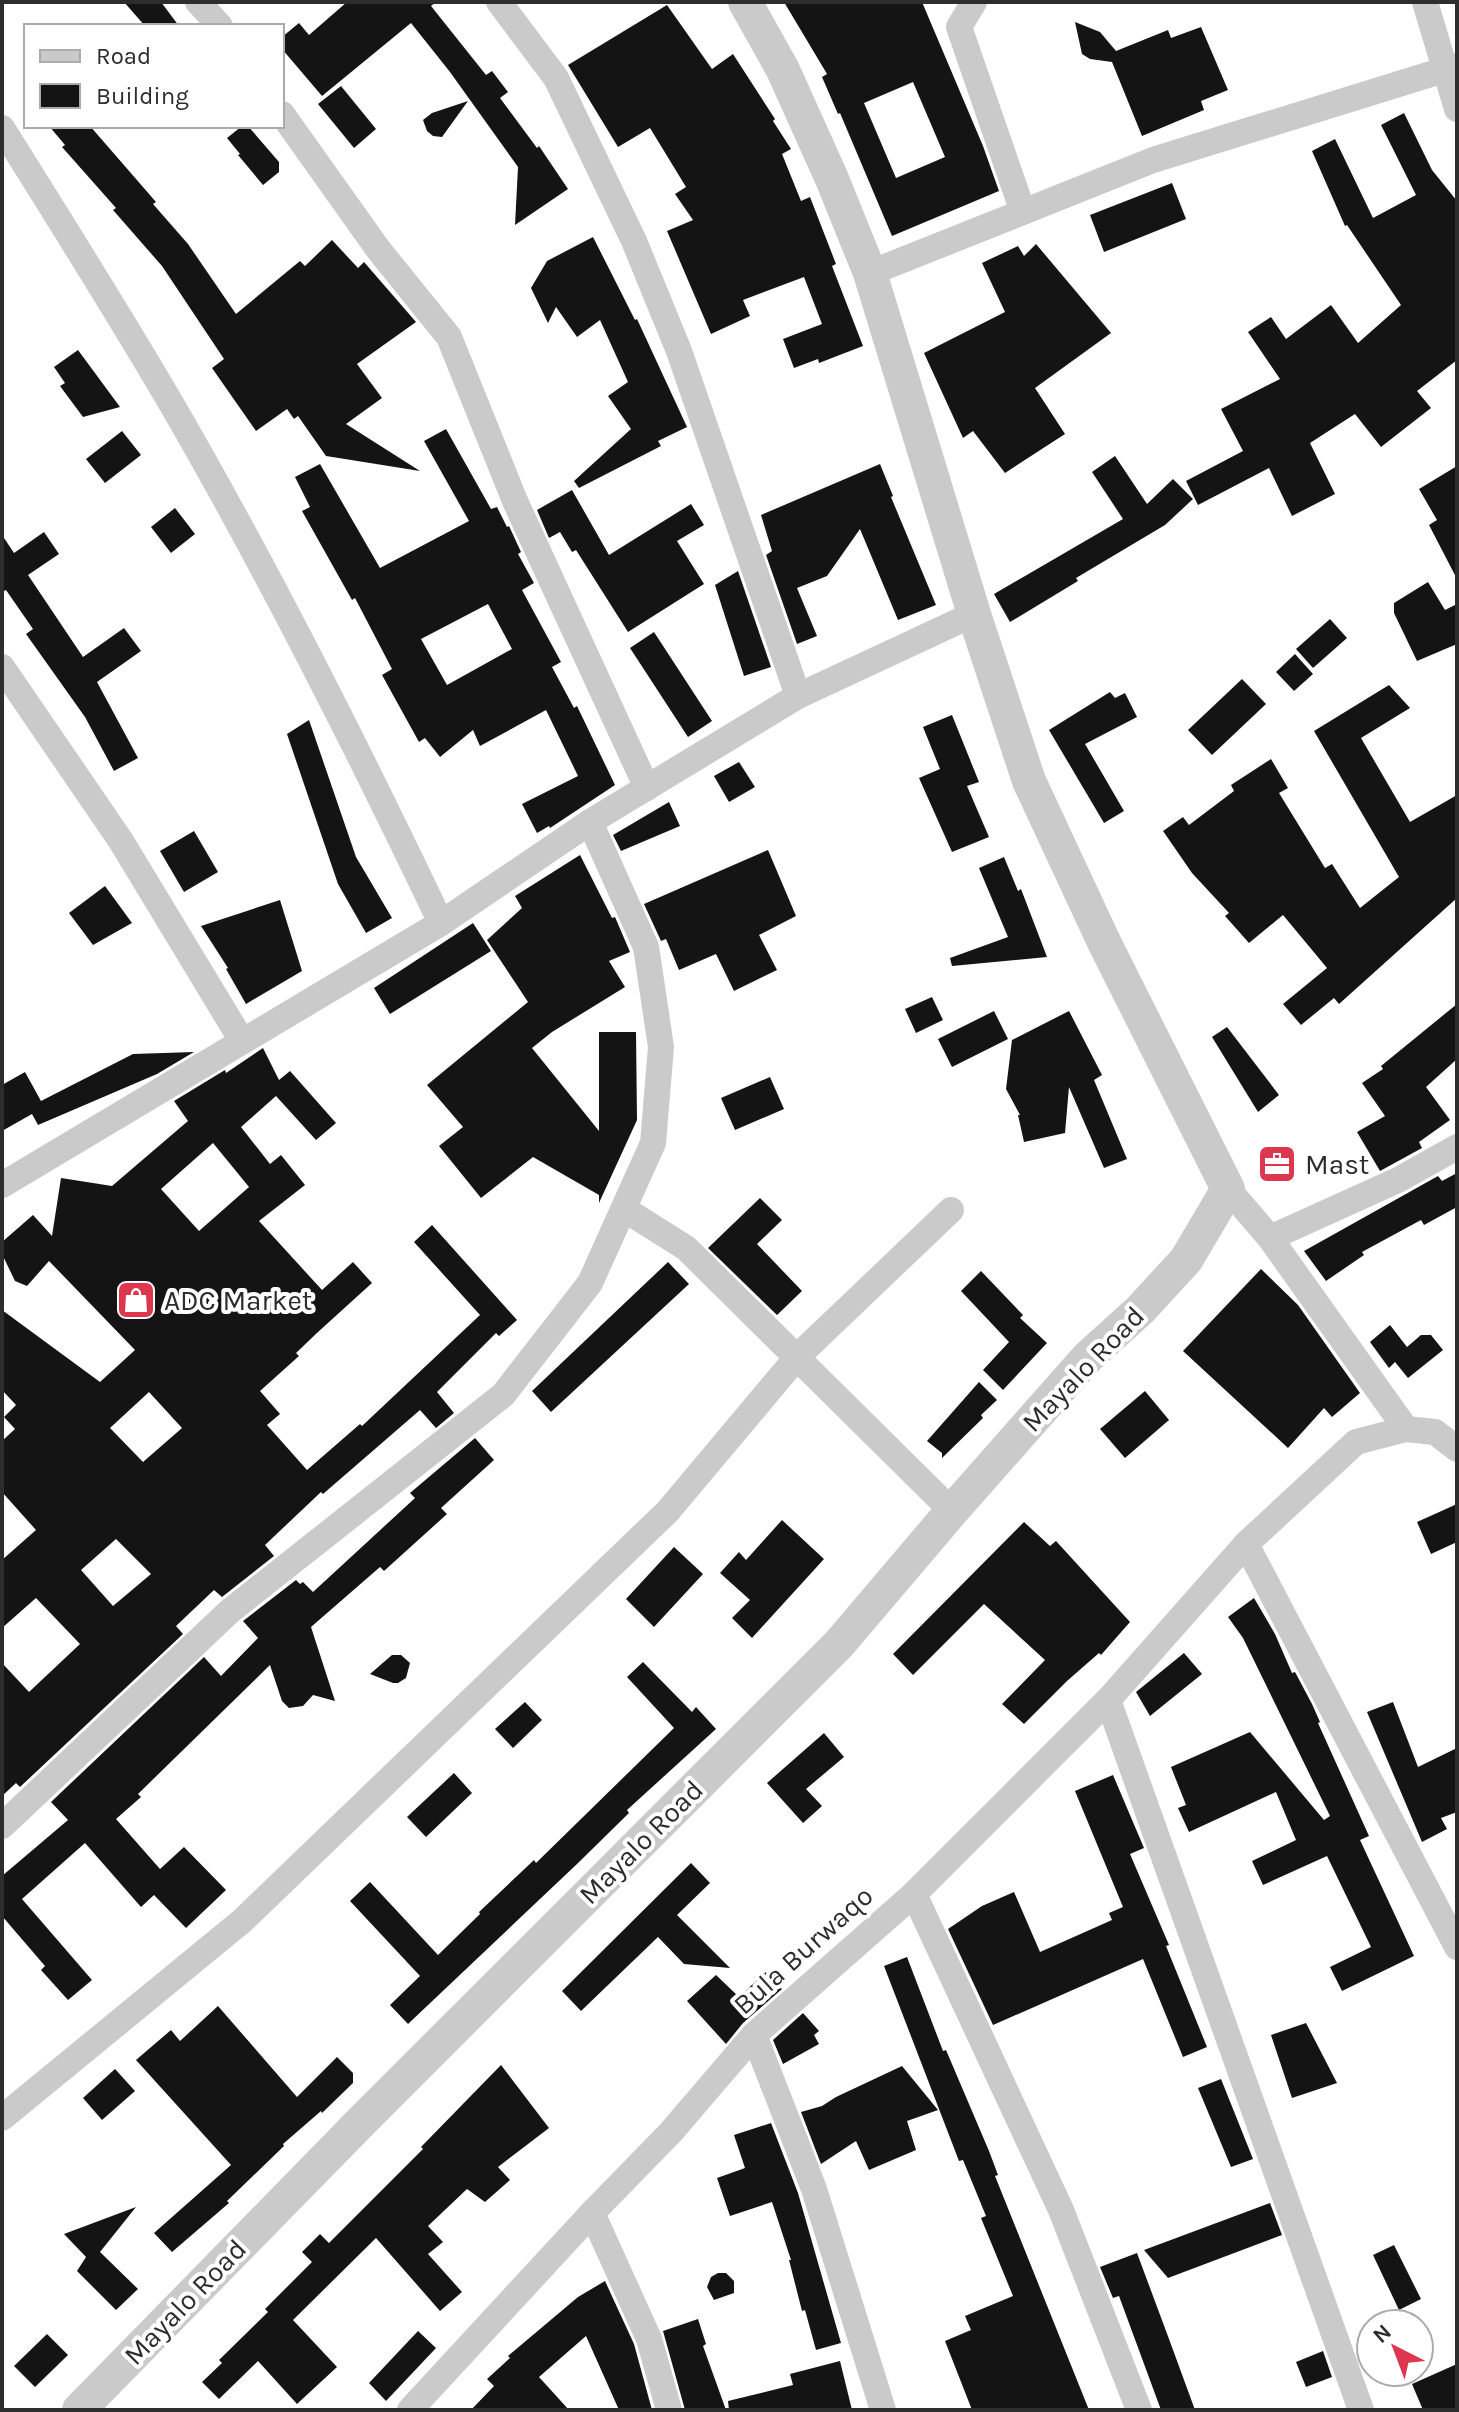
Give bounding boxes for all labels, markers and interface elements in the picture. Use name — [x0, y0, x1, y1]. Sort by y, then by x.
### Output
legend — [24, 24, 284, 128]
text: Road — [96, 42, 151, 70]
text: Building — [96, 82, 189, 110]
office icon: Mast — [1256, 1143, 1298, 1185]
place label: Mast — [1305, 1148, 1369, 1181]
shop icon: ADC Market — [115, 1279, 157, 1321]
place label: ADC Market — [164, 1284, 312, 1317]
street label: Mayalo Road — [1015, 1299, 1151, 1439]
street label: Mayalo Road — [572, 1773, 710, 1911]
street label: Bula Burwaqo — [727, 1879, 879, 2021]
street label: Mayalo Road — [117, 2232, 253, 2372]
north arrow — [1355, 2308, 1435, 2388]
text: N — [1368, 2319, 1397, 2349]

